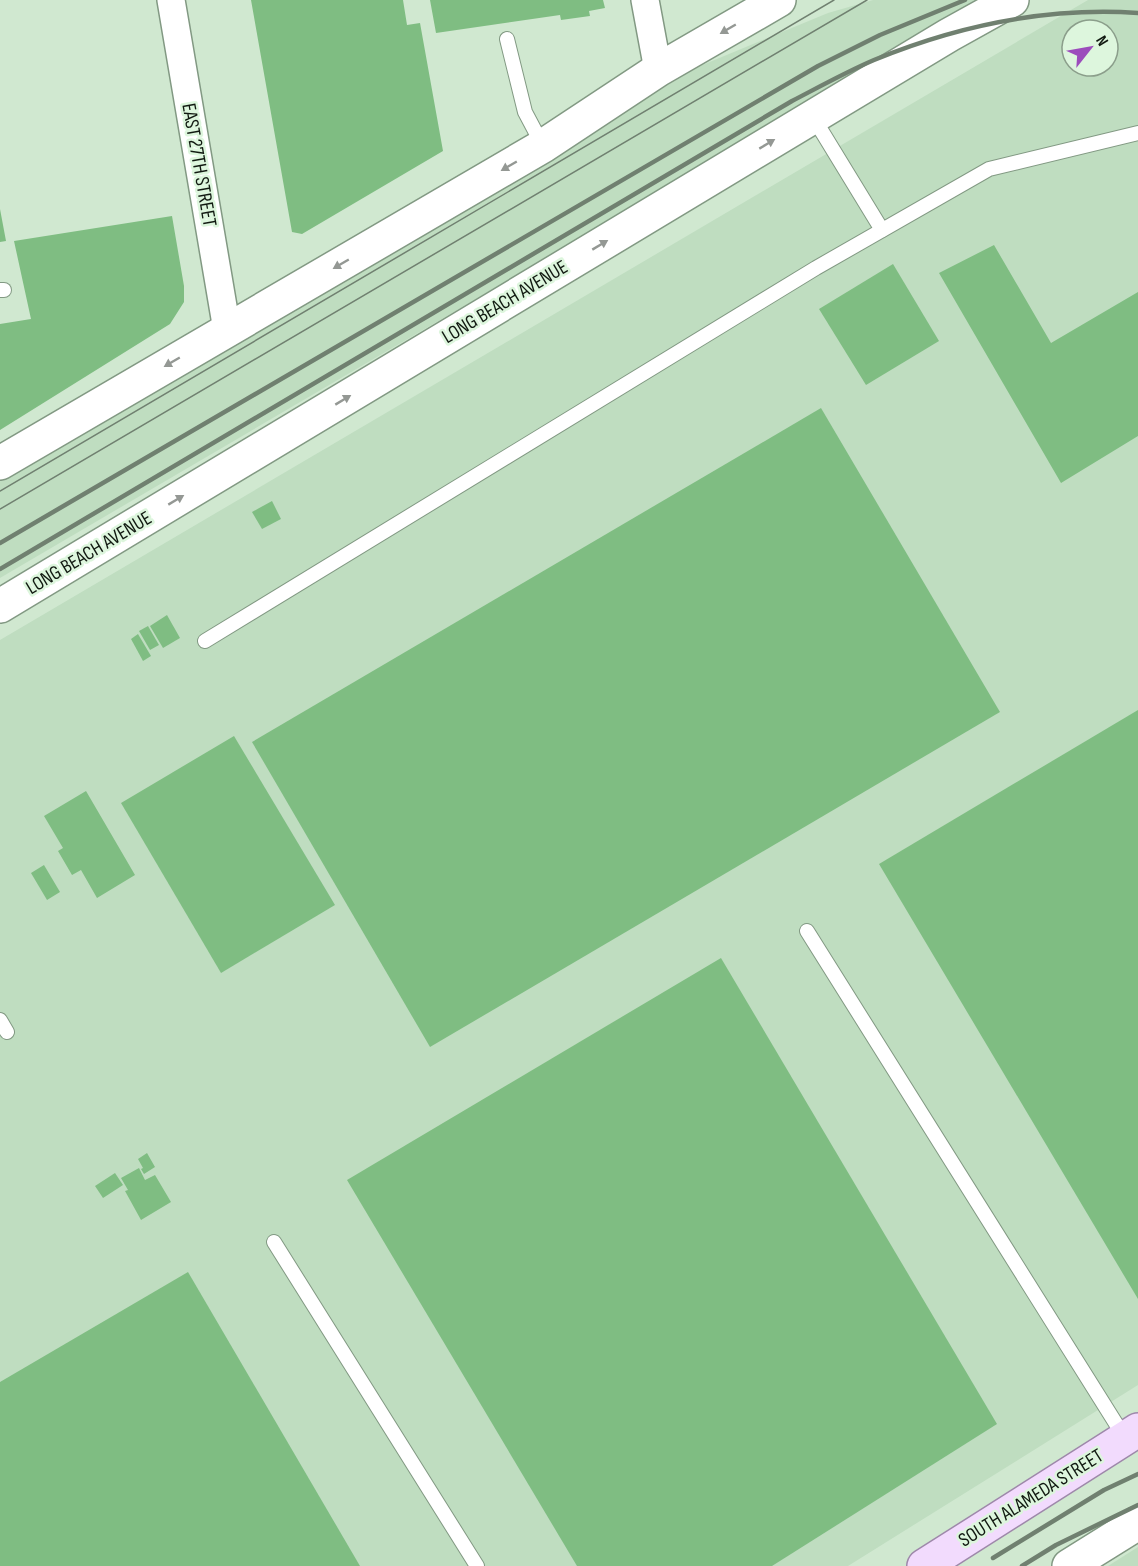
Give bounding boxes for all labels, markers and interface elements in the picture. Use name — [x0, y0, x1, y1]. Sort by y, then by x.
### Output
north arrow — [1060, 18, 1120, 78]
one-way arrow — [719, 24, 736, 34]
text: N — [1091, 32, 1112, 50]
street label: EAST 27TH STREET — [176, 101, 222, 229]
one-way arrow — [759, 139, 775, 150]
one-way arrow — [501, 160, 517, 171]
one-way arrow — [592, 240, 609, 250]
street label: LONG BEACH AVENUE — [438, 255, 572, 349]
one-way arrow — [333, 258, 349, 269]
one-way arrow — [163, 357, 180, 367]
one-way arrow — [335, 394, 351, 405]
one-way arrow — [168, 495, 184, 506]
street label: LONG BEACH AVENUE — [22, 506, 156, 600]
street label: SOUTH ALAMEDA STREET — [954, 1444, 1108, 1552]

